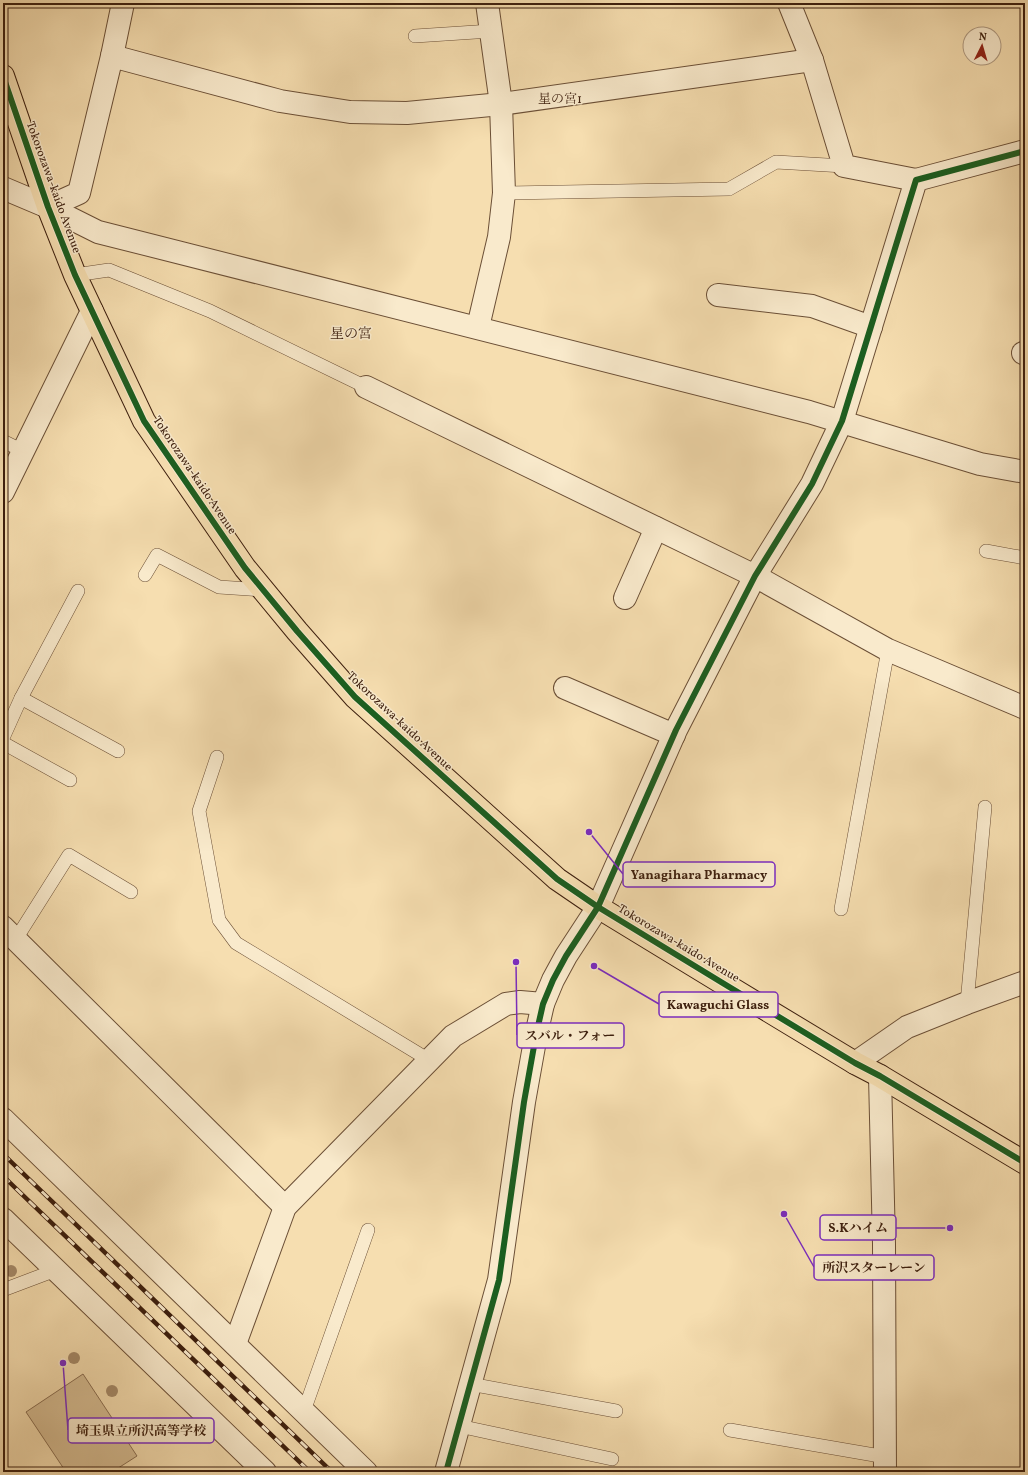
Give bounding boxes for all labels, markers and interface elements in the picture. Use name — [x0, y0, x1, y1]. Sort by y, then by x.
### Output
north arrow — [962, 26, 1002, 66]
text: N — [978, 30, 987, 45]
district label: 星の宮1 — [538, 91, 582, 109]
street label: Tokorozawa-kaido Avenue — [22, 119, 84, 256]
district label: 星の宮 — [330, 325, 372, 344]
street label: Tokorozawa-kaido Avenue — [149, 413, 240, 538]
street label: Tokorozawa-kaido Avenue — [343, 668, 456, 775]
callout: Yanagihara Pharmacy — [623, 862, 775, 887]
text: Yanagihara Pharmacy — [631, 867, 768, 885]
street label: Tokorozawa-kaido Avenue — [615, 901, 742, 987]
callout: Kawaguchi Glass — [659, 992, 778, 1017]
text: Kawaguchi Glass — [667, 997, 769, 1015]
callout: スバル・フォー — [517, 1023, 624, 1048]
text: スバル・フォー — [525, 1028, 615, 1046]
callout: S.Kハイム — [820, 1215, 896, 1240]
text: S.Kハイム — [828, 1220, 888, 1238]
callout: 所沢スターレーン — [814, 1255, 934, 1280]
text: 所沢スターレーン — [822, 1260, 926, 1278]
callout: 埼玉県立所沢高等学校 — [68, 1418, 214, 1443]
text: 埼玉県立所沢高等学校 — [76, 1423, 207, 1441]

